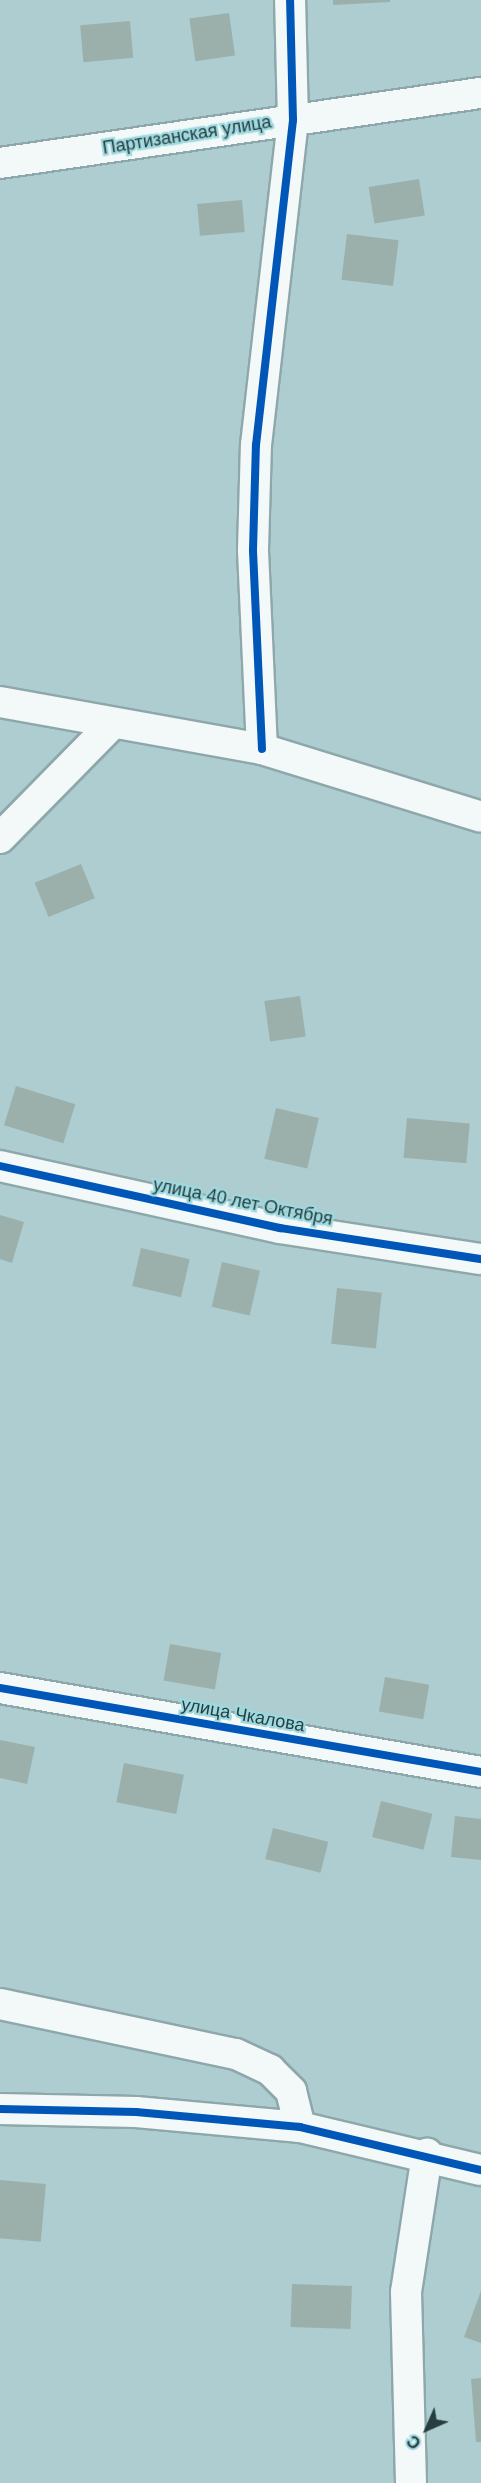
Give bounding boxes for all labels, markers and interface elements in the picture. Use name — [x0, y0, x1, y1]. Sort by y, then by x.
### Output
street label: Партизанская улица — [101, 111, 273, 159]
street label: улица 40 лет Октября — [151, 1174, 335, 1230]
street label: улица Чкалова — [180, 1694, 306, 1736]
north arrow — [397, 2399, 457, 2459]
text: С — [404, 2432, 424, 2452]

